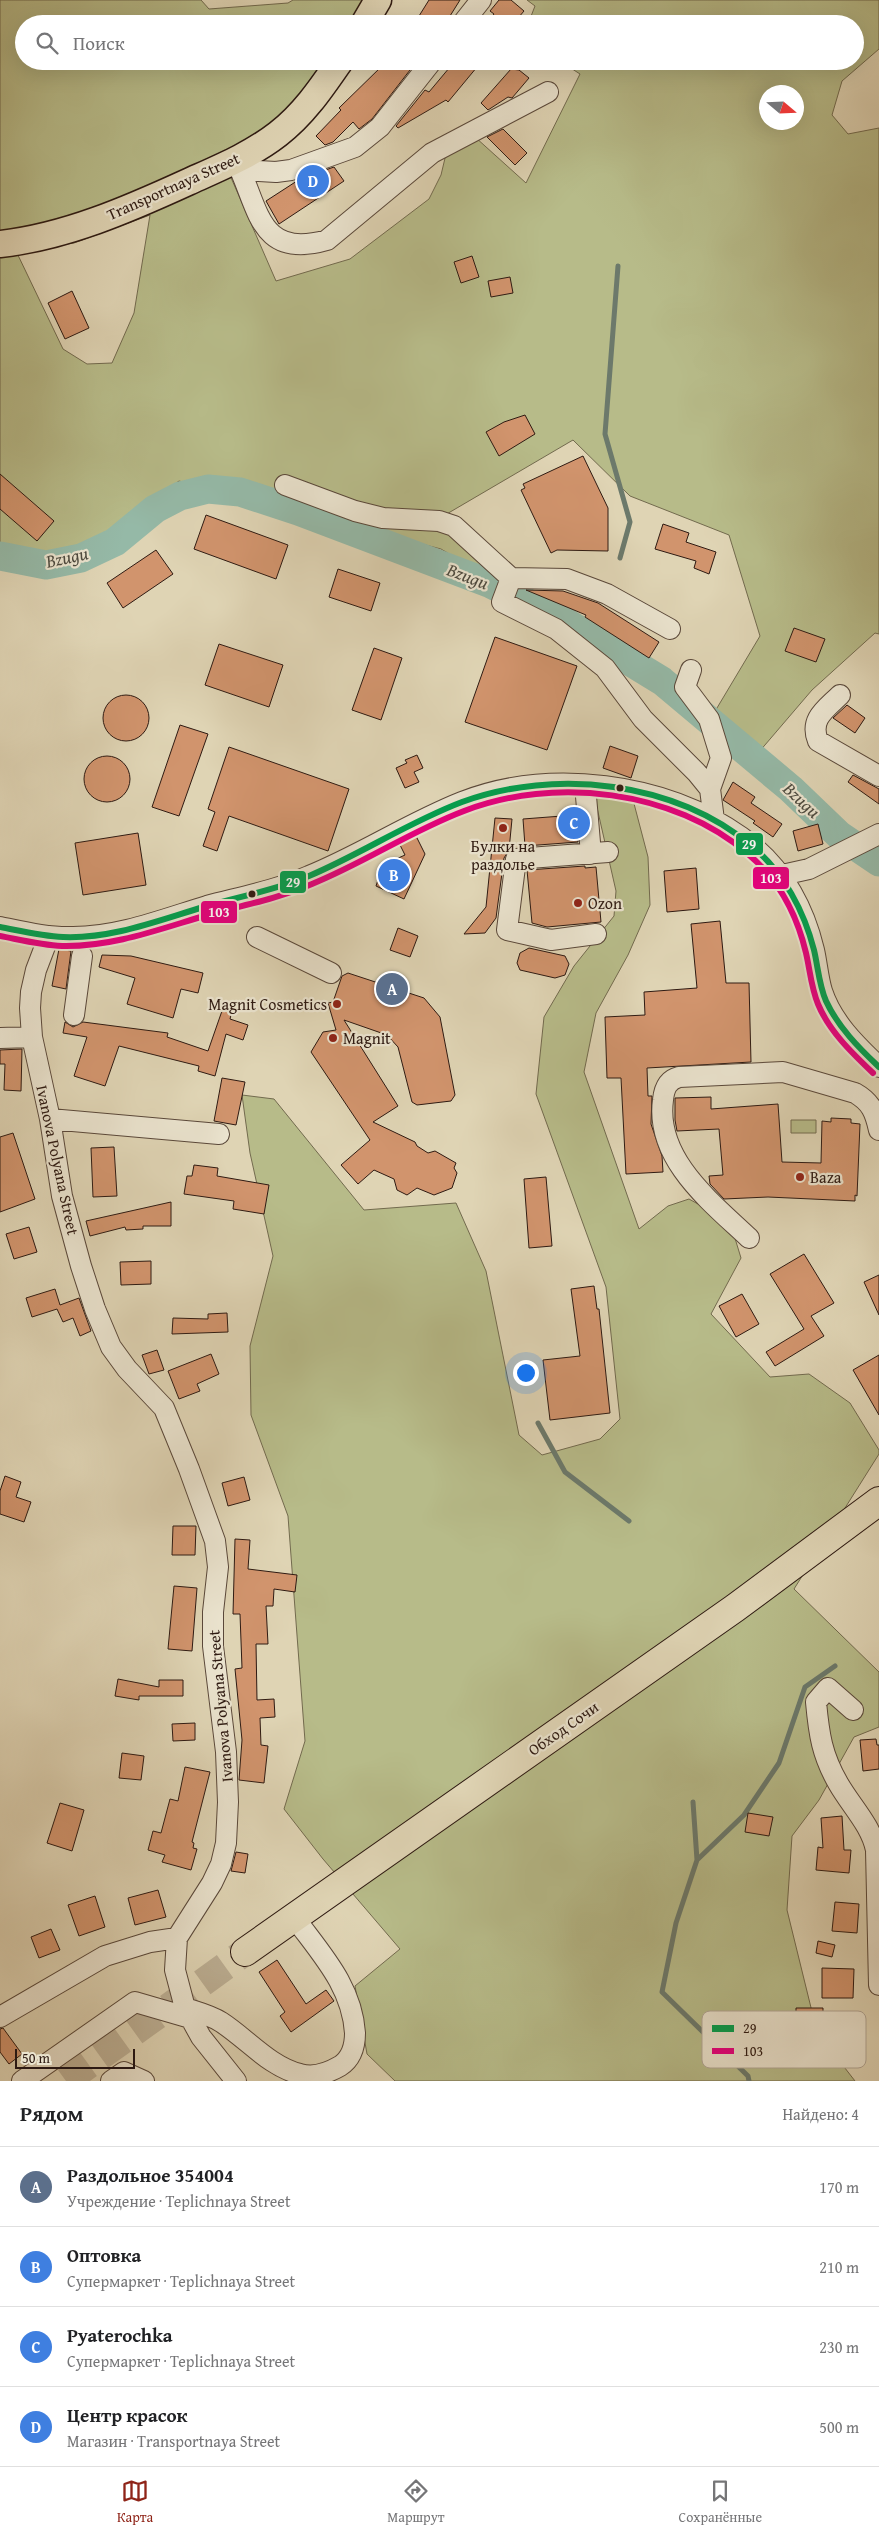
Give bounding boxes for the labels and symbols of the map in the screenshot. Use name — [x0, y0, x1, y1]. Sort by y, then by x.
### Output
north arrow — [759, 85, 804, 130]
street label: Transportnaya Street — [103, 146, 244, 226]
pin: D — [297, 162, 329, 200]
water label: Bzugu — [42, 539, 91, 575]
water label: Bzugu — [442, 555, 493, 596]
water label: Bzugu — [777, 775, 827, 824]
unlabelled marker — [615, 783, 625, 793]
pin: C — [558, 804, 590, 842]
marker: Булки на раздолье — [497, 822, 509, 834]
line badge: 29 — [735, 832, 764, 856]
place label: Булки на раздолье — [471, 834, 536, 876]
text: 29 — [742, 834, 756, 854]
pin: B — [378, 856, 410, 894]
line badge: 103 — [752, 866, 790, 890]
text: 103 — [760, 868, 782, 888]
line badge: 29 — [279, 870, 307, 894]
text: 29 — [286, 872, 300, 892]
unlabelled marker — [247, 889, 257, 899]
place label: Ozon — [588, 891, 622, 915]
marker: Ozon — [572, 897, 584, 909]
line badge: 103 — [200, 900, 238, 924]
text: 103 — [208, 902, 230, 922]
pin: A — [376, 970, 408, 1008]
place label: Magnit Cosmetics — [208, 992, 327, 1016]
marker: Magnit Cosmetics — [331, 998, 343, 1010]
place label: Magnit — [343, 1026, 391, 1050]
marker: Magnit — [327, 1032, 339, 1044]
street label: Ivanova Polyana Street — [30, 1083, 86, 1238]
place label: Baza — [810, 1165, 842, 1189]
marker: Baza — [794, 1171, 806, 1183]
your location — [513, 1360, 539, 1386]
street label: Ivanova Polyana Street — [201, 1629, 239, 1783]
street label: Обход Сочи — [523, 1695, 604, 1761]
legend — [702, 2011, 866, 2068]
text: 29 — [743, 2018, 757, 2038]
text: 103 — [743, 2041, 763, 2061]
scale bar — [15, 2046, 135, 2069]

